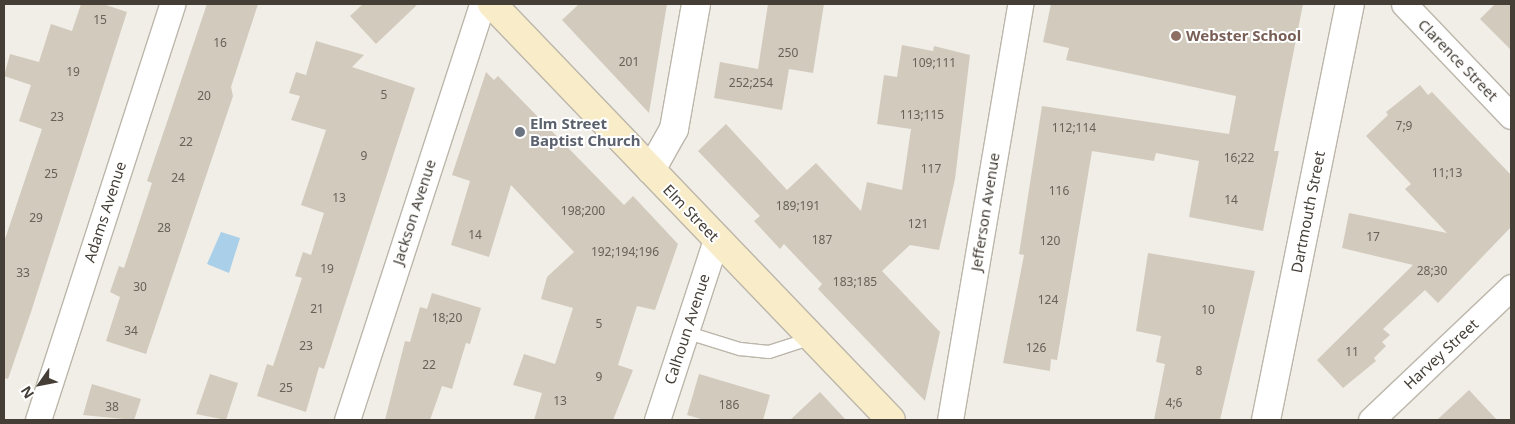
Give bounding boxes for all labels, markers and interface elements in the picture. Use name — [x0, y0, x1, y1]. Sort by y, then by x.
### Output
house number: 15 — [93, 13, 107, 27]
street label: Clarence Street — [1414, 15, 1502, 105]
place label: Webster School — [1186, 27, 1301, 45]
marker: Webster School — [1170, 30, 1182, 42]
house number: 16 — [213, 36, 227, 50]
house number: 250 — [778, 46, 798, 60]
house number: 201 — [619, 55, 639, 69]
house number: 109;111 — [912, 56, 956, 70]
house number: 19 — [66, 65, 80, 79]
house number: 252;254 — [729, 76, 773, 90]
house number: 5 — [381, 88, 387, 102]
house number: 20 — [197, 89, 211, 103]
house number: 113;115 — [900, 108, 944, 122]
house number: 23 — [50, 110, 64, 124]
place label: Elm Street Baptist Church — [530, 114, 640, 149]
house number: 7;9 — [1396, 119, 1412, 133]
house number: 112;114 — [1052, 121, 1096, 135]
marker: Elm Street Baptist Church — [514, 126, 526, 138]
house number: 22 — [179, 135, 193, 149]
house number: 9 — [361, 149, 367, 163]
street label: Dartmouth Street — [1287, 150, 1329, 274]
house number: 16;22 — [1224, 151, 1254, 165]
street label: Jefferson Avenue — [967, 152, 1003, 272]
street label: Jackson Avenue — [388, 157, 440, 267]
street label: Adams Avenue — [80, 159, 130, 265]
house number: 117 — [921, 162, 941, 176]
house number: 11;13 — [1432, 166, 1462, 180]
house number: 25 — [44, 167, 58, 181]
house number: 24 — [171, 171, 185, 185]
street label: Elm Street — [660, 181, 722, 245]
house number: 116 — [1049, 184, 1069, 198]
house number: 13 — [332, 191, 346, 205]
house number: 14 — [1224, 193, 1238, 207]
house number: 189;191 — [776, 199, 820, 213]
house number: 198;200 — [561, 204, 605, 218]
house number: 29 — [29, 211, 43, 225]
house number: 121 — [908, 217, 928, 231]
house number: 28 — [157, 221, 171, 235]
house number: 14 — [468, 228, 482, 242]
house number: 17 — [1366, 230, 1380, 244]
house number: 187 — [812, 233, 832, 247]
house number: 120 — [1040, 234, 1060, 248]
house number: 192;194;196 — [591, 245, 659, 259]
house number: 19 — [320, 262, 334, 276]
house number: 28;30 — [1417, 264, 1447, 278]
house number: 33 — [16, 266, 30, 280]
street label: Calhoun Avenue — [661, 271, 713, 387]
house number: 183;185 — [833, 275, 877, 289]
house number: 30 — [133, 280, 147, 294]
house number: 124 — [1038, 293, 1058, 307]
house number: 21 — [310, 302, 324, 316]
house number: 10 — [1201, 303, 1215, 317]
house number: 18;20 — [432, 311, 462, 325]
street label: Harvey Street — [1400, 315, 1482, 393]
house number: 5 — [596, 317, 602, 331]
house number: 34 — [124, 324, 138, 338]
house number: 23 — [299, 339, 313, 353]
house number: 126 — [1026, 341, 1046, 355]
house number: 11 — [1345, 345, 1359, 359]
house number: 22 — [422, 358, 436, 372]
north arrow — [15, 359, 65, 409]
house number: 8 — [1196, 364, 1202, 378]
house number: 9 — [596, 370, 602, 384]
house number: 25 — [279, 381, 293, 395]
text: N — [16, 382, 38, 402]
house number: 13 — [553, 394, 567, 408]
house number: 4;6 — [1166, 396, 1182, 410]
house number: 186 — [719, 398, 739, 412]
house number: 38 — [105, 400, 119, 414]

